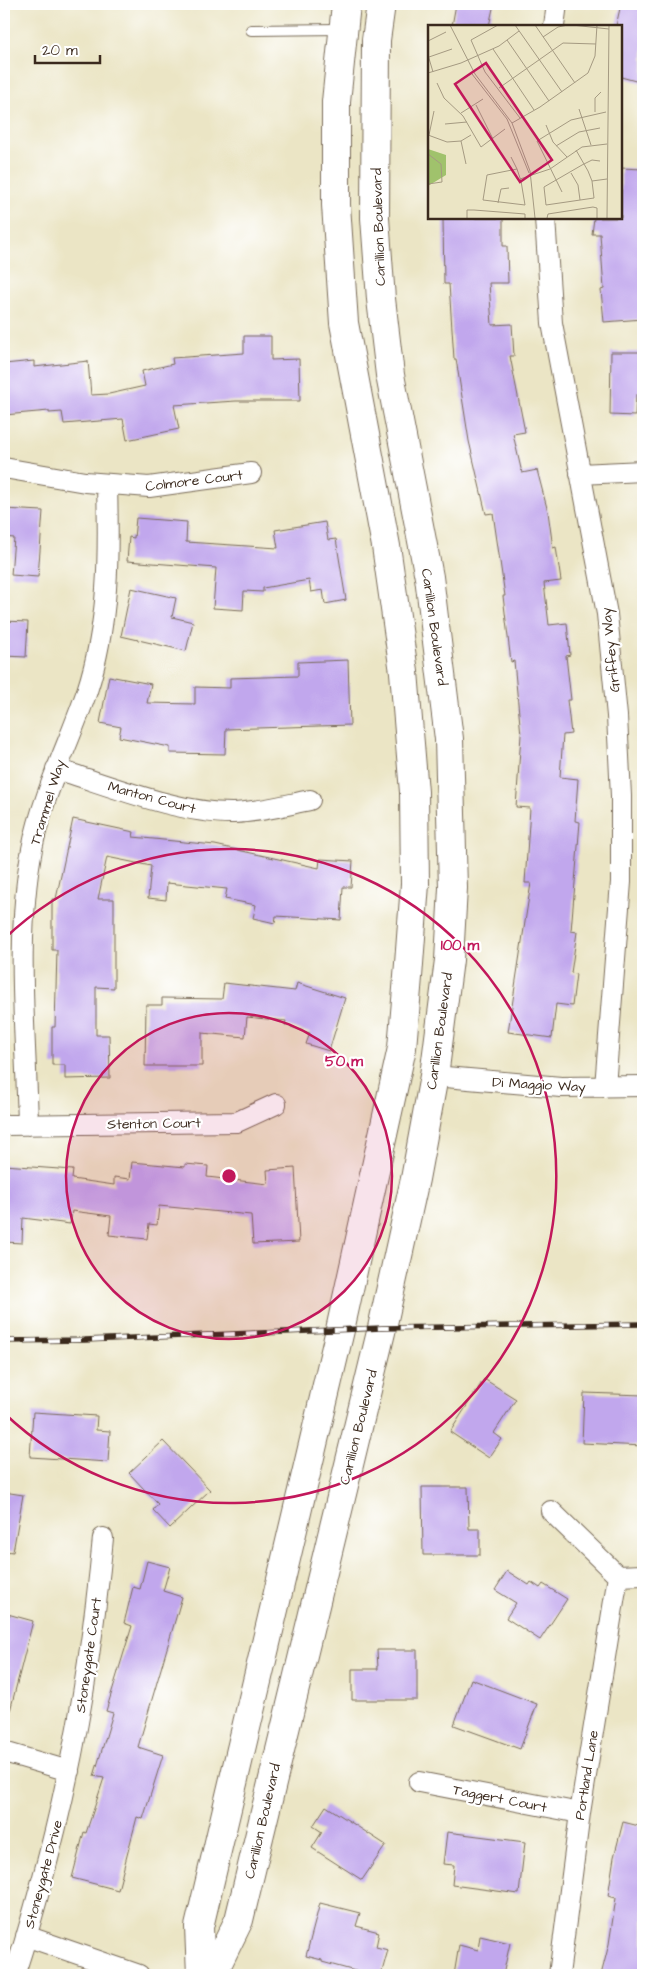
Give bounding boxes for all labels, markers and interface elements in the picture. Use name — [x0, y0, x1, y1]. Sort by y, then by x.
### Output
inset map — [428, 25, 622, 219]
scale bar — [35, 32, 100, 64]
text: 20 m — [42, 40, 78, 61]
street label: Carillion Boulevard — [367, 168, 391, 286]
street label: Colmore Court — [144, 465, 244, 497]
street label: Carillion Boulevard — [416, 567, 452, 687]
street label: Griffey Way — [597, 606, 625, 693]
street label: Trammel Way — [25, 757, 71, 848]
street label: Manton Court — [106, 777, 198, 819]
text: 100 m — [441, 935, 480, 956]
street label: Carillion Boulevard — [422, 971, 458, 1091]
text: 50 m — [325, 1051, 363, 1072]
street label: Di Maggio Way — [492, 1073, 586, 1097]
street label: Stenton Court — [107, 1113, 201, 1135]
centre of rings — [220, 1167, 238, 1185]
street label: Carillion Boulevard — [335, 1368, 383, 1487]
street label: Stoneygate Court — [71, 1596, 107, 1714]
street label: Portland Lane — [570, 1728, 604, 1822]
street label: Carillion Boulevard — [240, 1762, 286, 1881]
street label: Taggert Court — [451, 1780, 549, 1818]
street label: Stoneygate Drive — [20, 1817, 68, 1931]

